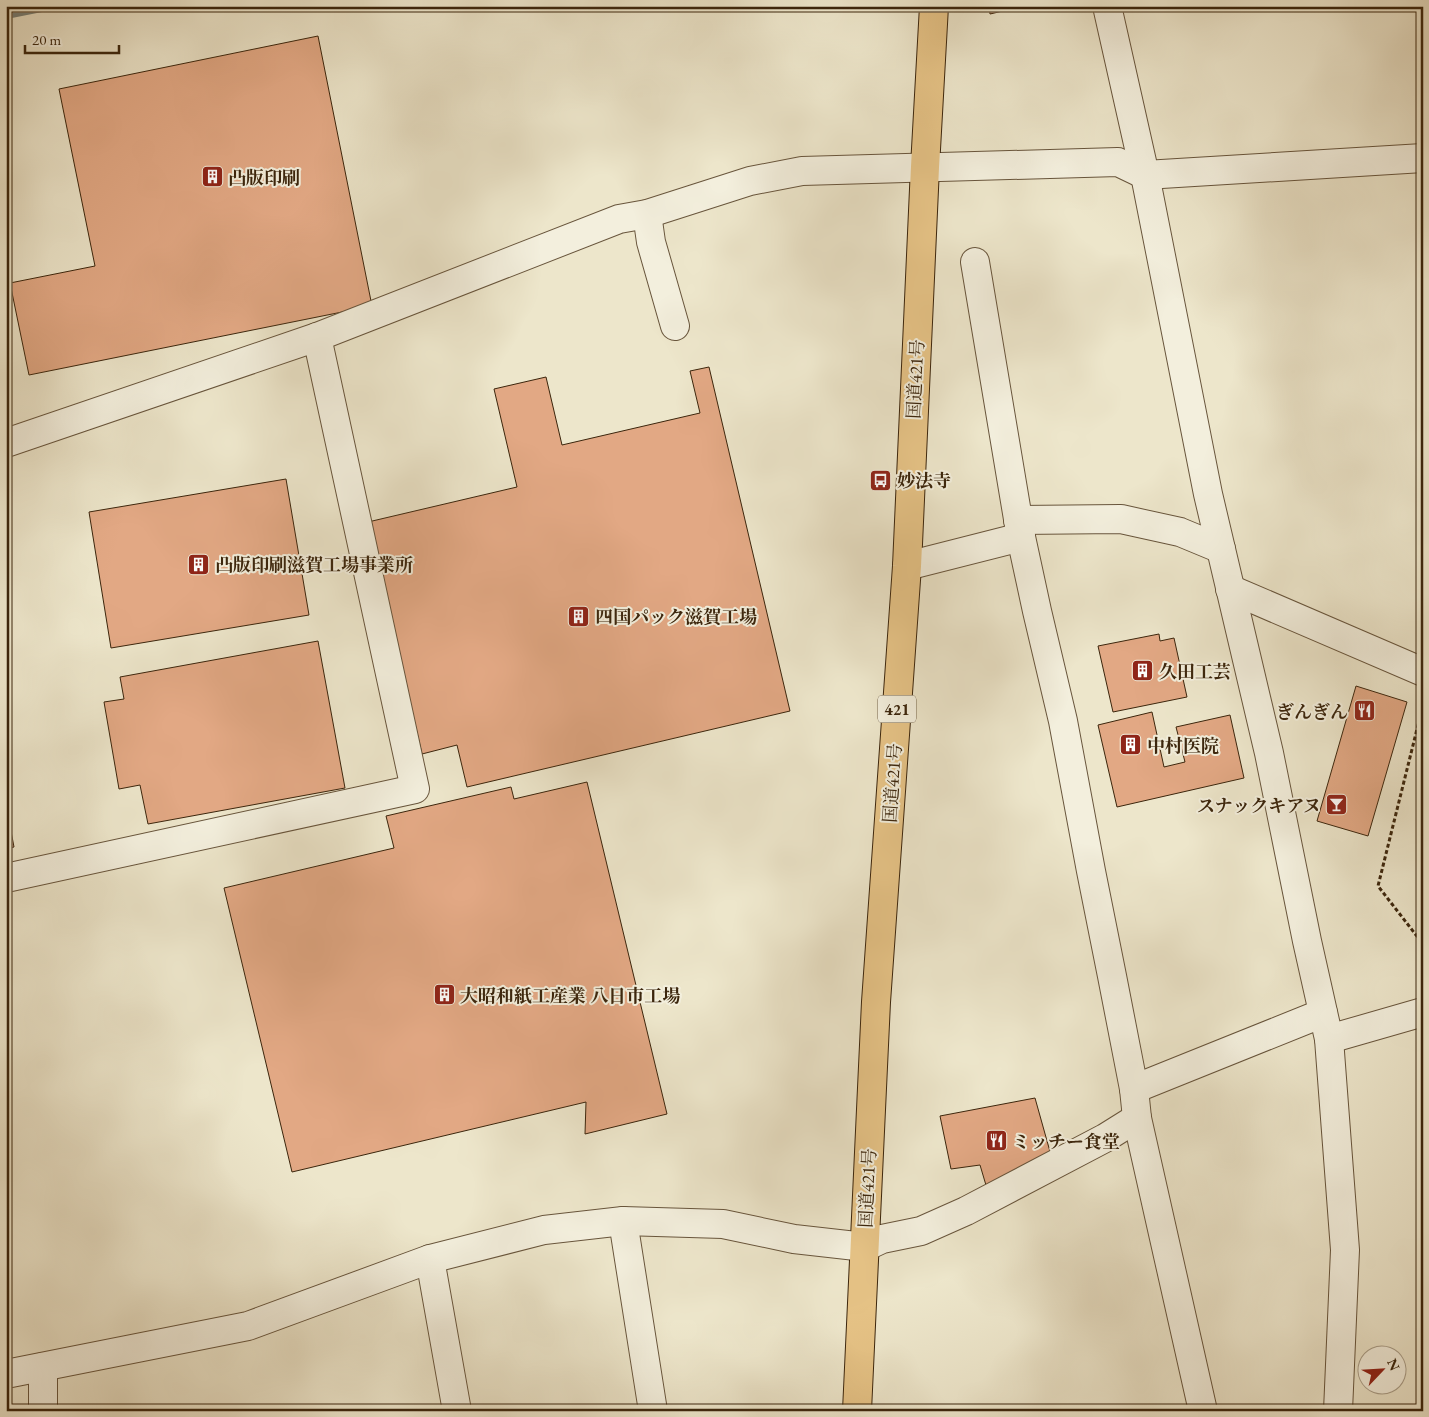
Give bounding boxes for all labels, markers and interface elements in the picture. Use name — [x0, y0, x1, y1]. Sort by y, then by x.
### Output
scale bar — [25, 22, 119, 54]
text: 20 m — [32, 30, 61, 49]
building icon: 凸版印刷 — [200, 165, 224, 189]
place label: 凸版印刷 — [228, 166, 300, 189]
street label: 国道421号 — [901, 338, 929, 420]
bus stop icon: 妙法寺 — [869, 468, 893, 492]
place label: 妙法寺 — [897, 469, 951, 492]
building icon: 凸版印刷滋賀工場事業所 — [187, 552, 211, 576]
place label: 凸版印刷滋賀工場事業所 — [215, 553, 413, 576]
building icon: 四国パック滋賀工場 — [567, 604, 591, 628]
place label: 四国パック滋賀工場 — [595, 605, 757, 628]
building icon: 久田工芸 — [1131, 659, 1155, 683]
place label: 久田工芸 — [1159, 660, 1231, 683]
road number: 421 — [878, 696, 916, 722]
restaurant icon: ぎんぎん — [1352, 699, 1376, 723]
place label: ぎんぎん — [1276, 700, 1348, 723]
building icon: 中村医院 — [1119, 733, 1143, 757]
place label: 中村医院 — [1147, 734, 1219, 757]
street label: 国道421号 — [878, 742, 906, 824]
bar icon: スナックキアヌ — [1325, 793, 1349, 817]
place label: スナックキアヌ — [1197, 794, 1321, 817]
building icon: 大昭和紙工産業 八日市工場 — [432, 983, 456, 1007]
place label: 大昭和紙工産業 八日市工場 — [460, 984, 680, 1007]
restaurant icon: ミッチー食堂 — [984, 1129, 1008, 1153]
place label: ミッチー食堂 — [1012, 1130, 1120, 1153]
street label: 国道421号 — [853, 1147, 881, 1229]
north arrow — [1356, 1344, 1406, 1394]
text: N — [1383, 1356, 1405, 1374]

